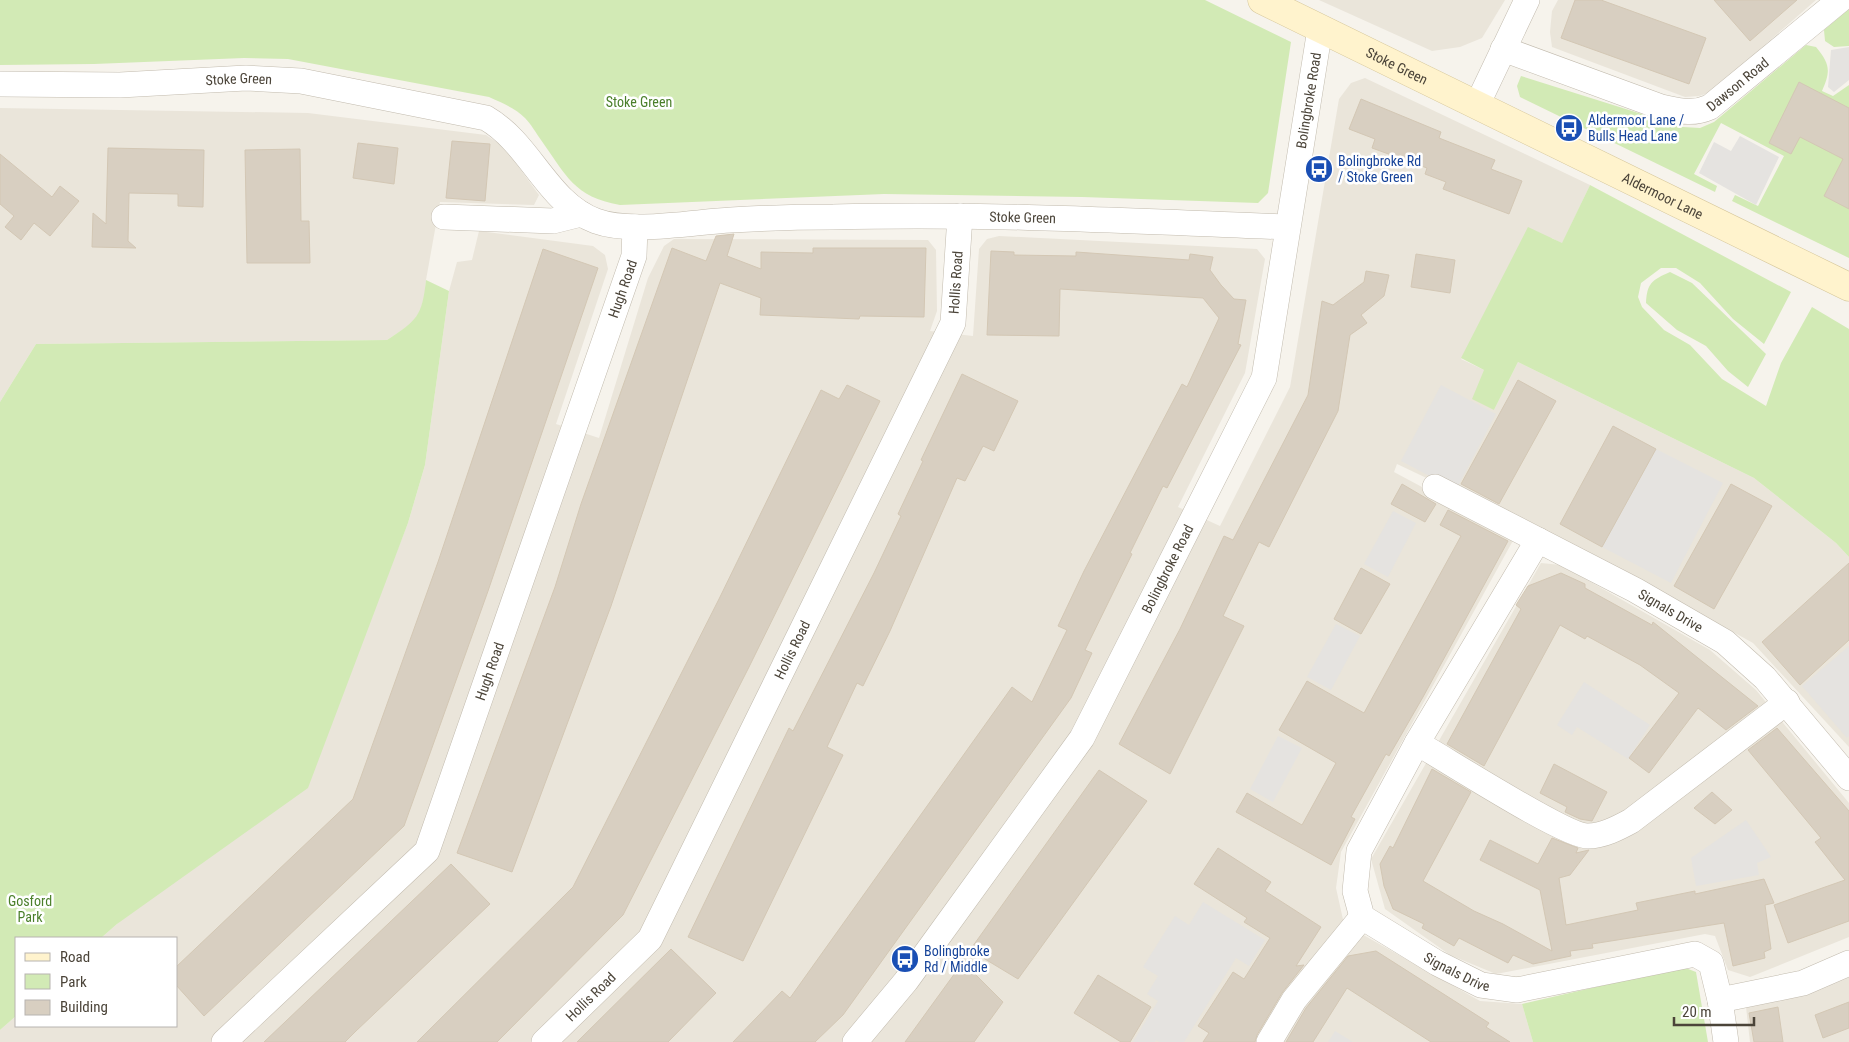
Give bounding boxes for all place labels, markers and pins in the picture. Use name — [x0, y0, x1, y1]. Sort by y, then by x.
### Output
place label: Aldermoor Lane / Bulls Head Lane — [1588, 112, 1684, 144]
bus stop icon: Aldermoor Lane / Bulls Head Lane — [1554, 113, 1584, 143]
place label: Bolingbroke Rd / Stoke Green — [1338, 153, 1421, 185]
bus stop icon: Bolingbroke Rd / Stoke Green — [1304, 154, 1334, 184]
place label: Bolingbroke Rd / Middle — [924, 943, 990, 975]
bus stop icon: Bolingbroke Rd / Middle — [890, 944, 920, 974]

